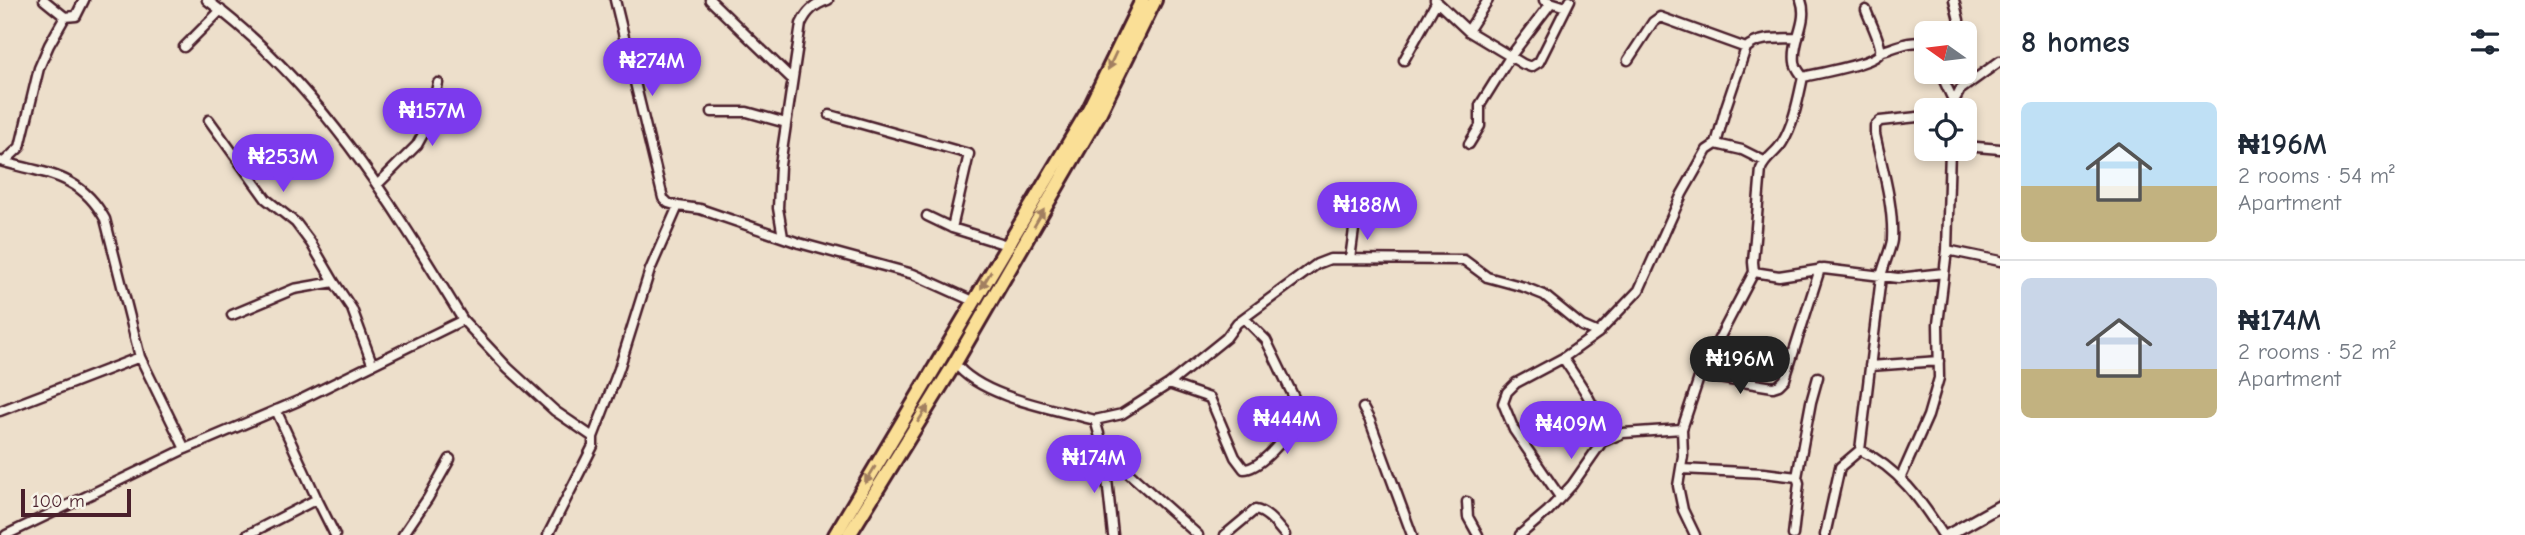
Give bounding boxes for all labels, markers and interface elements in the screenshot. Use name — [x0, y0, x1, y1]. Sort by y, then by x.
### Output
north arrow — [1914, 21, 1978, 84]
map controls — [1914, 21, 1977, 161]
icon: filters — [2466, 23, 2504, 61]
text: 8 homes — [2021, 25, 2130, 60]
pin: ₦274M — [603, 38, 701, 98]
text: ₦274M — [619, 47, 685, 74]
one-way arrow — [1106, 51, 1118, 71]
pin: ₦157M — [383, 88, 481, 148]
text: ₦157M — [399, 97, 465, 124]
button: locate — [1914, 98, 1977, 161]
text: ₦196M — [2238, 127, 2327, 162]
icon: home — [2077, 130, 2161, 214]
pin: ₦253M — [234, 134, 332, 194]
text: ₦253M — [248, 143, 318, 170]
text: 2 rooms · 54 m² — [2238, 162, 2395, 189]
pin: ₦188M — [1318, 182, 1416, 242]
text: Apartment — [2238, 189, 2341, 216]
text: ₦188M — [1333, 191, 1401, 218]
one-way arrow — [1033, 209, 1045, 228]
one-way arrow — [980, 270, 993, 289]
text: ₦174M — [2238, 303, 2321, 338]
icon: home — [2077, 306, 2161, 390]
pin: ₦196M — [1691, 336, 1789, 396]
text: 2 rooms · 52 m² — [2238, 338, 2396, 365]
text: ₦196M — [1706, 345, 1774, 372]
text: Apartment — [2238, 365, 2341, 392]
pin: ₦444M — [1238, 396, 1336, 456]
pin: ₦409M — [1522, 402, 1620, 461]
one-way arrow — [916, 404, 929, 423]
text: ₦444M — [1253, 405, 1321, 432]
text: ₦409M — [1535, 410, 1607, 437]
pin: ₦174M — [1045, 435, 1143, 495]
text: ₦174M — [1062, 444, 1126, 471]
one-way arrow — [864, 466, 877, 485]
scale bar — [21, 486, 131, 518]
text: 100 m — [32, 490, 85, 512]

